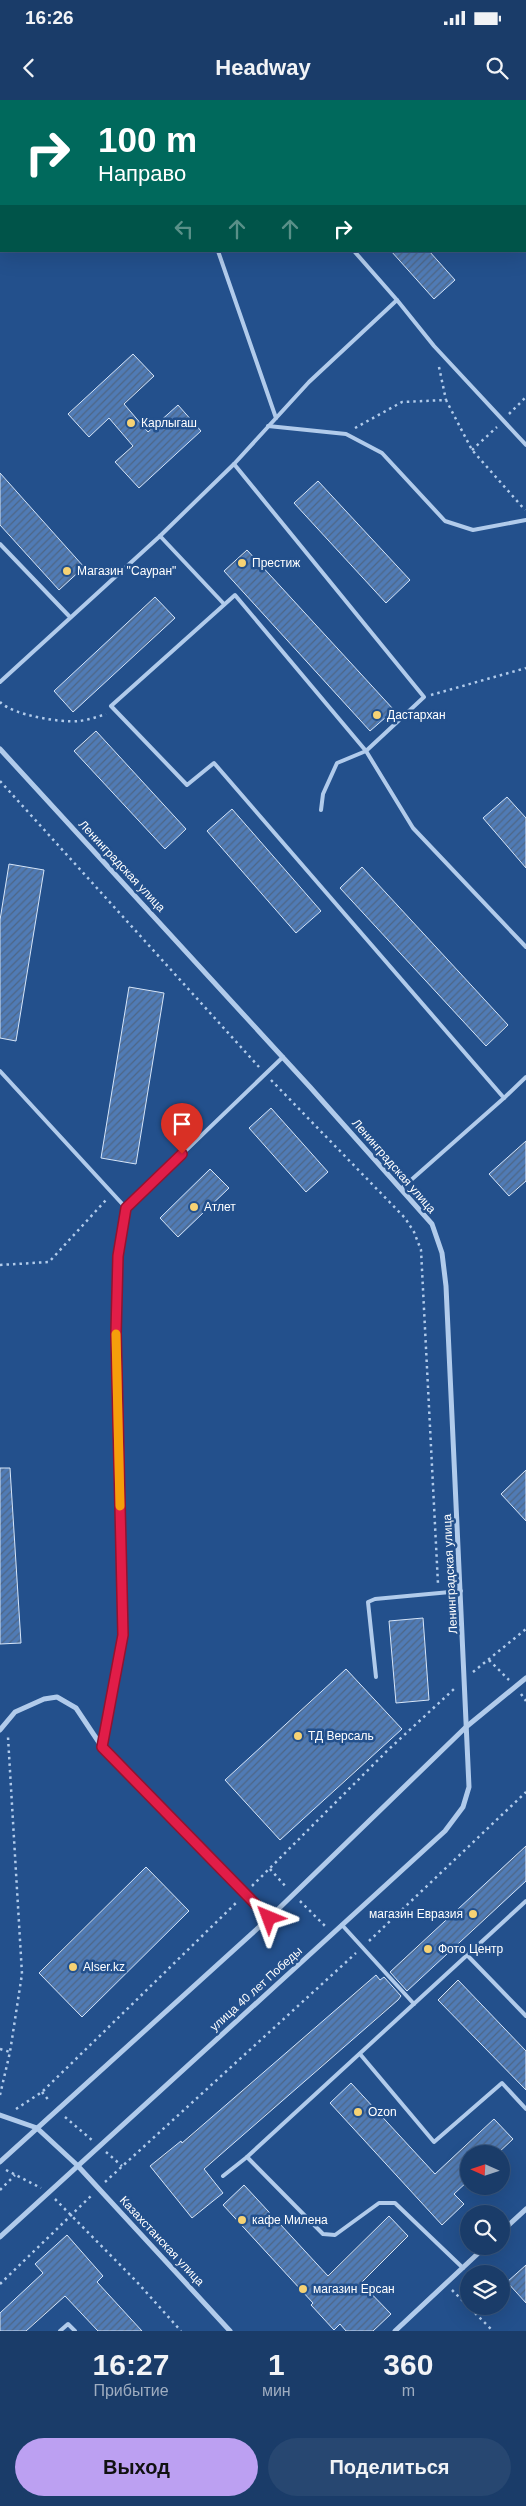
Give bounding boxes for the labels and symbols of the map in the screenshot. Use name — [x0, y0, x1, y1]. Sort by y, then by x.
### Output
place label: Карлыгаш — [141, 416, 197, 430]
marker: Карлыгаш — [125, 417, 137, 429]
place label: Престиж — [252, 556, 300, 570]
marker: Престиж — [236, 557, 248, 569]
place label: Магазин "Сауран" — [77, 564, 176, 578]
marker: Магазин "Сауран" — [61, 565, 73, 577]
place label: Дастархан — [387, 708, 446, 722]
marker: Дастархан — [371, 709, 383, 721]
street label: Ленинградская улица — [76, 817, 168, 915]
pin — [161, 1103, 203, 1154]
street label: Ленинградская улица — [349, 1116, 439, 1216]
place label: Атлет — [204, 1200, 236, 1214]
marker: Атлет — [188, 1201, 200, 1213]
street label: Ленинградская улица — [440, 1513, 460, 1634]
place label: ТД Версаль — [308, 1729, 374, 1743]
marker: ТД Версаль — [292, 1730, 304, 1742]
position arrow — [242, 1891, 294, 1943]
place label: магазин Евразия — [369, 1907, 463, 1921]
marker: магазин Евразия — [467, 1908, 479, 1920]
place label: Фото Центр — [438, 1942, 504, 1956]
marker: Фото Центр — [422, 1943, 434, 1955]
street label: улица 40 лет Победы — [207, 1944, 305, 2034]
place label: Alser.kz — [83, 1960, 125, 1974]
marker: Alser.kz — [67, 1961, 79, 1973]
place label: Ozon — [368, 2105, 397, 2119]
marker: Ozon — [352, 2106, 364, 2118]
north arrow — [460, 2145, 510, 2195]
street label: Казахстанская улица — [117, 2193, 207, 2289]
place label: кафе Милена — [252, 2213, 328, 2227]
marker: кафе Милена — [236, 2214, 248, 2226]
place label: магазин Ерсан — [313, 2282, 395, 2296]
marker: магазин Ерсан — [297, 2283, 309, 2295]

